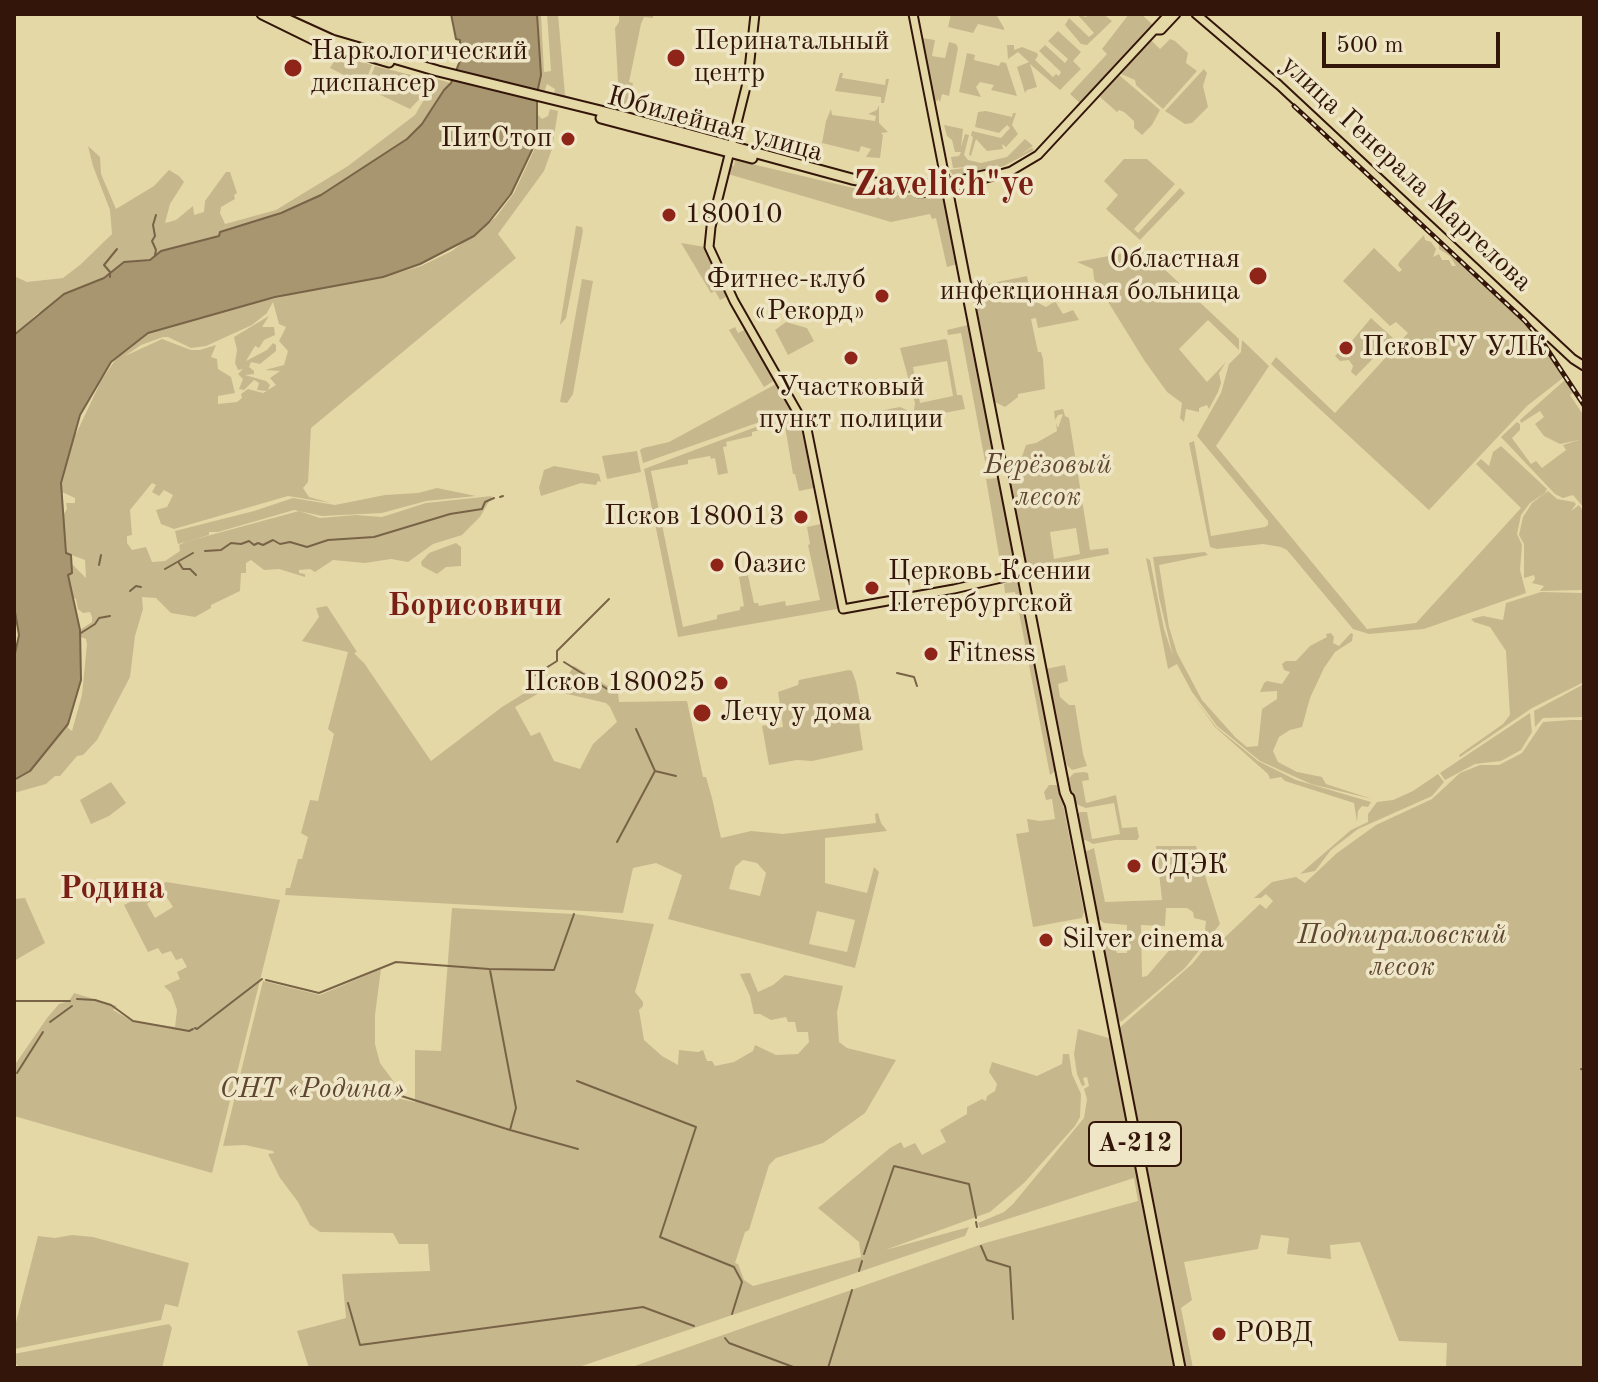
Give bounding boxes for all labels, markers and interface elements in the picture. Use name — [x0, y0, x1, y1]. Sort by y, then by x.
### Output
scale bar — [1326, 16, 1504, 66]
place label: Перинатальный центр — [694, 25, 889, 91]
text: 500 m — [1336, 34, 1404, 58]
place label: Наркологический диспансер — [311, 35, 528, 101]
marker: Перинатальный центр — [665, 47, 687, 69]
street label: улица Генерала Маргелова — [1273, 49, 1539, 299]
marker: Наркологический диспансер — [282, 57, 304, 79]
street label: Юбилейная улица — [603, 80, 827, 170]
place label: ПитСтоп — [440, 122, 552, 156]
marker: ПитСтоп — [559, 130, 577, 148]
district label: Zavelich"ye — [853, 164, 1035, 208]
place label: 180010 — [685, 198, 782, 232]
marker: 180010 — [660, 206, 678, 224]
place label: Областная инфекционная больница — [940, 243, 1240, 309]
place label: Фитнес-клуб «Рекорд» — [707, 263, 866, 329]
marker: Областная инфекционная больница — [1247, 265, 1269, 287]
marker: Фитнес-клуб «Рекорд» — [873, 287, 891, 305]
place label: ПсковГУ УЛК — [1362, 331, 1547, 365]
marker: ПсковГУ УЛК — [1337, 339, 1355, 357]
marker: Участковый пункт полиции — [842, 349, 860, 367]
place label: Участковый пункт полиции — [759, 371, 943, 437]
park label: Берёзовый лесок — [984, 449, 1112, 515]
place label: Псков 180013 — [604, 500, 785, 534]
marker: Псков 180013 — [792, 508, 810, 526]
place label: Оазис — [733, 548, 806, 582]
place label: Церковь Ксении Петербургской — [888, 555, 1091, 621]
marker: Оазис — [708, 556, 726, 574]
marker: Церковь Ксении Петербургской — [863, 579, 881, 597]
district label: Борисовичи — [388, 588, 562, 626]
place label: Fitness — [947, 637, 1036, 671]
marker: Fitness — [922, 645, 940, 663]
place label: Псков 180025 — [524, 666, 705, 700]
marker: Псков 180025 — [712, 674, 730, 692]
place label: Лечу у дома — [720, 696, 872, 730]
marker: Лечу у дома — [691, 702, 713, 724]
place label: СДЭК — [1150, 849, 1228, 883]
marker: СДЭК — [1125, 857, 1143, 875]
district label: Родина — [59, 871, 165, 909]
park label: Подпираловский лесок — [1297, 919, 1507, 985]
place label: Silver cinema — [1062, 923, 1224, 957]
marker: Silver cinema — [1037, 931, 1055, 949]
park label: СНТ «Родина» — [220, 1073, 404, 1107]
road number: А-212 — [1089, 1122, 1181, 1166]
place label: РОВД — [1235, 1317, 1313, 1351]
marker: РОВД — [1210, 1325, 1228, 1343]

